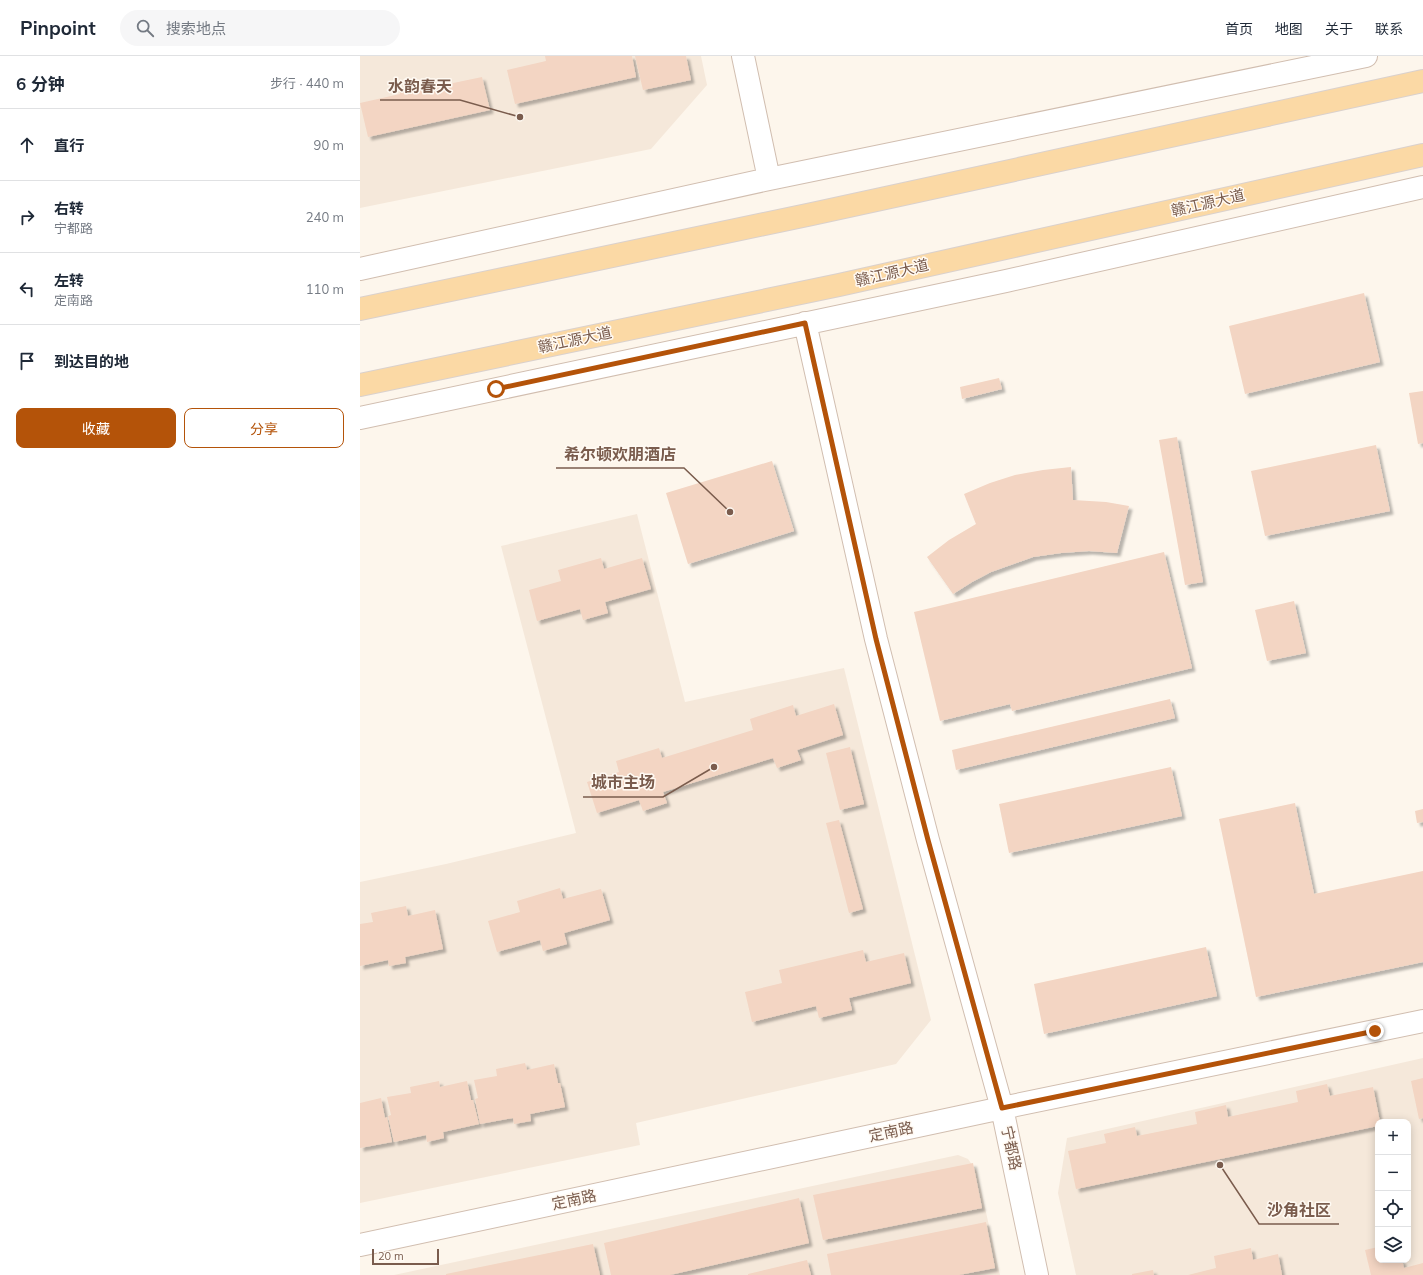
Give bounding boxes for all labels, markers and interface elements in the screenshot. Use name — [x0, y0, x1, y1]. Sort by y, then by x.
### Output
search box — [120, 10, 400, 46]
text: Pinpoint — [20, 16, 96, 40]
icon: search — [134, 17, 156, 39]
text: 搜索地点 — [166, 19, 226, 38]
text: 首页 — [1225, 20, 1253, 38]
text: 地图 — [1275, 20, 1303, 38]
text: 关于 — [1325, 20, 1353, 38]
text: 联系 — [1375, 20, 1403, 38]
callout: 水韵春天 — [380, 72, 460, 100]
text: 6 分钟 — [16, 73, 65, 94]
text: 步行 · 440 m — [270, 75, 344, 91]
text: 水韵春天 — [388, 76, 452, 96]
icon: ahead — [16, 134, 38, 156]
text: 直行 — [54, 136, 84, 155]
text: 90 m — [314, 137, 344, 153]
street label: 赣江源大道 — [1169, 185, 1247, 220]
text: 右转 — [54, 199, 84, 218]
icon: right — [16, 206, 38, 228]
text: 240 m — [306, 209, 344, 225]
text: 宁都路 — [54, 220, 93, 236]
street label: 赣江源大道 — [853, 255, 931, 290]
text: 左转 — [54, 271, 84, 290]
icon: left — [16, 278, 38, 300]
text: 110 m — [306, 281, 344, 297]
text: 定南路 — [54, 292, 93, 308]
street label: 赣江源大道 — [536, 322, 614, 357]
icon: arrive — [16, 350, 38, 372]
text: 到达目的地 — [54, 352, 129, 371]
route start — [487, 380, 505, 398]
button: 收藏 — [16, 408, 176, 448]
button: 分享 — [184, 408, 344, 448]
callout: 希尔顿欢朋酒店 — [556, 440, 684, 468]
text: 希尔顿欢朋酒店 — [564, 444, 676, 464]
callout: 城市主场 — [583, 769, 663, 797]
text: 城市主场 — [591, 772, 655, 792]
route end — [1366, 1022, 1384, 1040]
street label: 定南路 — [867, 1118, 915, 1145]
map controls — [1375, 1119, 1411, 1263]
button: + — [1375, 1119, 1411, 1155]
street label: 宁都路 — [998, 1124, 1025, 1172]
button: − — [1375, 1155, 1411, 1191]
street label: 定南路 — [550, 1186, 598, 1213]
button: locate — [1375, 1191, 1411, 1227]
callout: 沙角社区 — [1259, 1196, 1339, 1224]
text: 沙角社区 — [1267, 1200, 1331, 1220]
button: layers — [1375, 1227, 1411, 1263]
scale bar — [372, 1247, 439, 1266]
text: 20 m — [378, 1249, 404, 1263]

